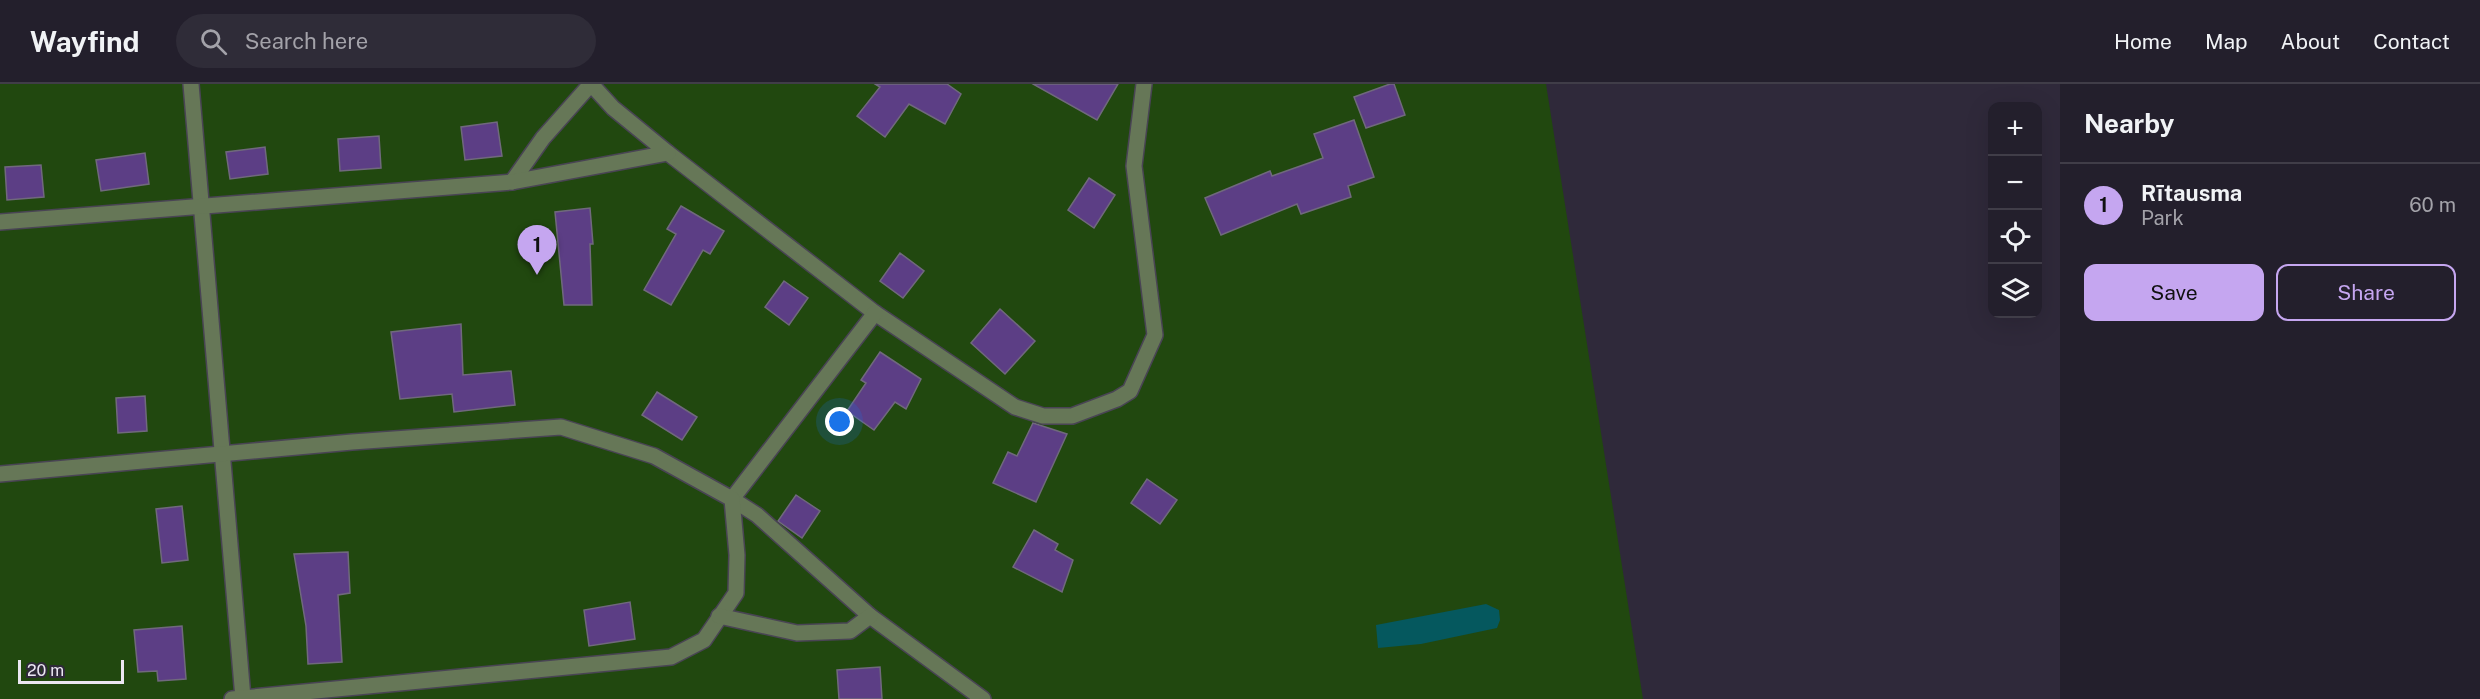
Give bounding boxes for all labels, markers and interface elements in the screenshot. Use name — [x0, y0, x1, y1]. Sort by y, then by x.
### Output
search box — [176, 14, 596, 68]
text: Wayfind — [30, 25, 140, 58]
icon: search — [197, 25, 230, 58]
text: Search here — [245, 28, 368, 54]
text: Home — [2114, 29, 2172, 54]
text: Map — [2205, 29, 2248, 54]
text: About — [2281, 29, 2340, 54]
text: Contact — [2373, 29, 2450, 54]
map controls — [1988, 102, 2042, 318]
button: + — [1988, 102, 2042, 156]
text: Nearby — [2084, 108, 2174, 139]
button: − — [1988, 156, 2042, 210]
text: Rītausma — [2141, 180, 2242, 206]
text: 1 — [2099, 193, 2108, 217]
text: 60 m — [2409, 193, 2456, 217]
text: Park — [2141, 206, 2184, 230]
button: locate — [1988, 210, 2042, 264]
pin: 1 — [518, 226, 556, 275]
button: layers — [1988, 264, 2042, 318]
button: Save — [2084, 264, 2264, 321]
button: Share — [2276, 264, 2456, 321]
your location — [825, 407, 854, 436]
scale bar — [18, 657, 124, 684]
text: 20 m — [27, 661, 64, 680]

